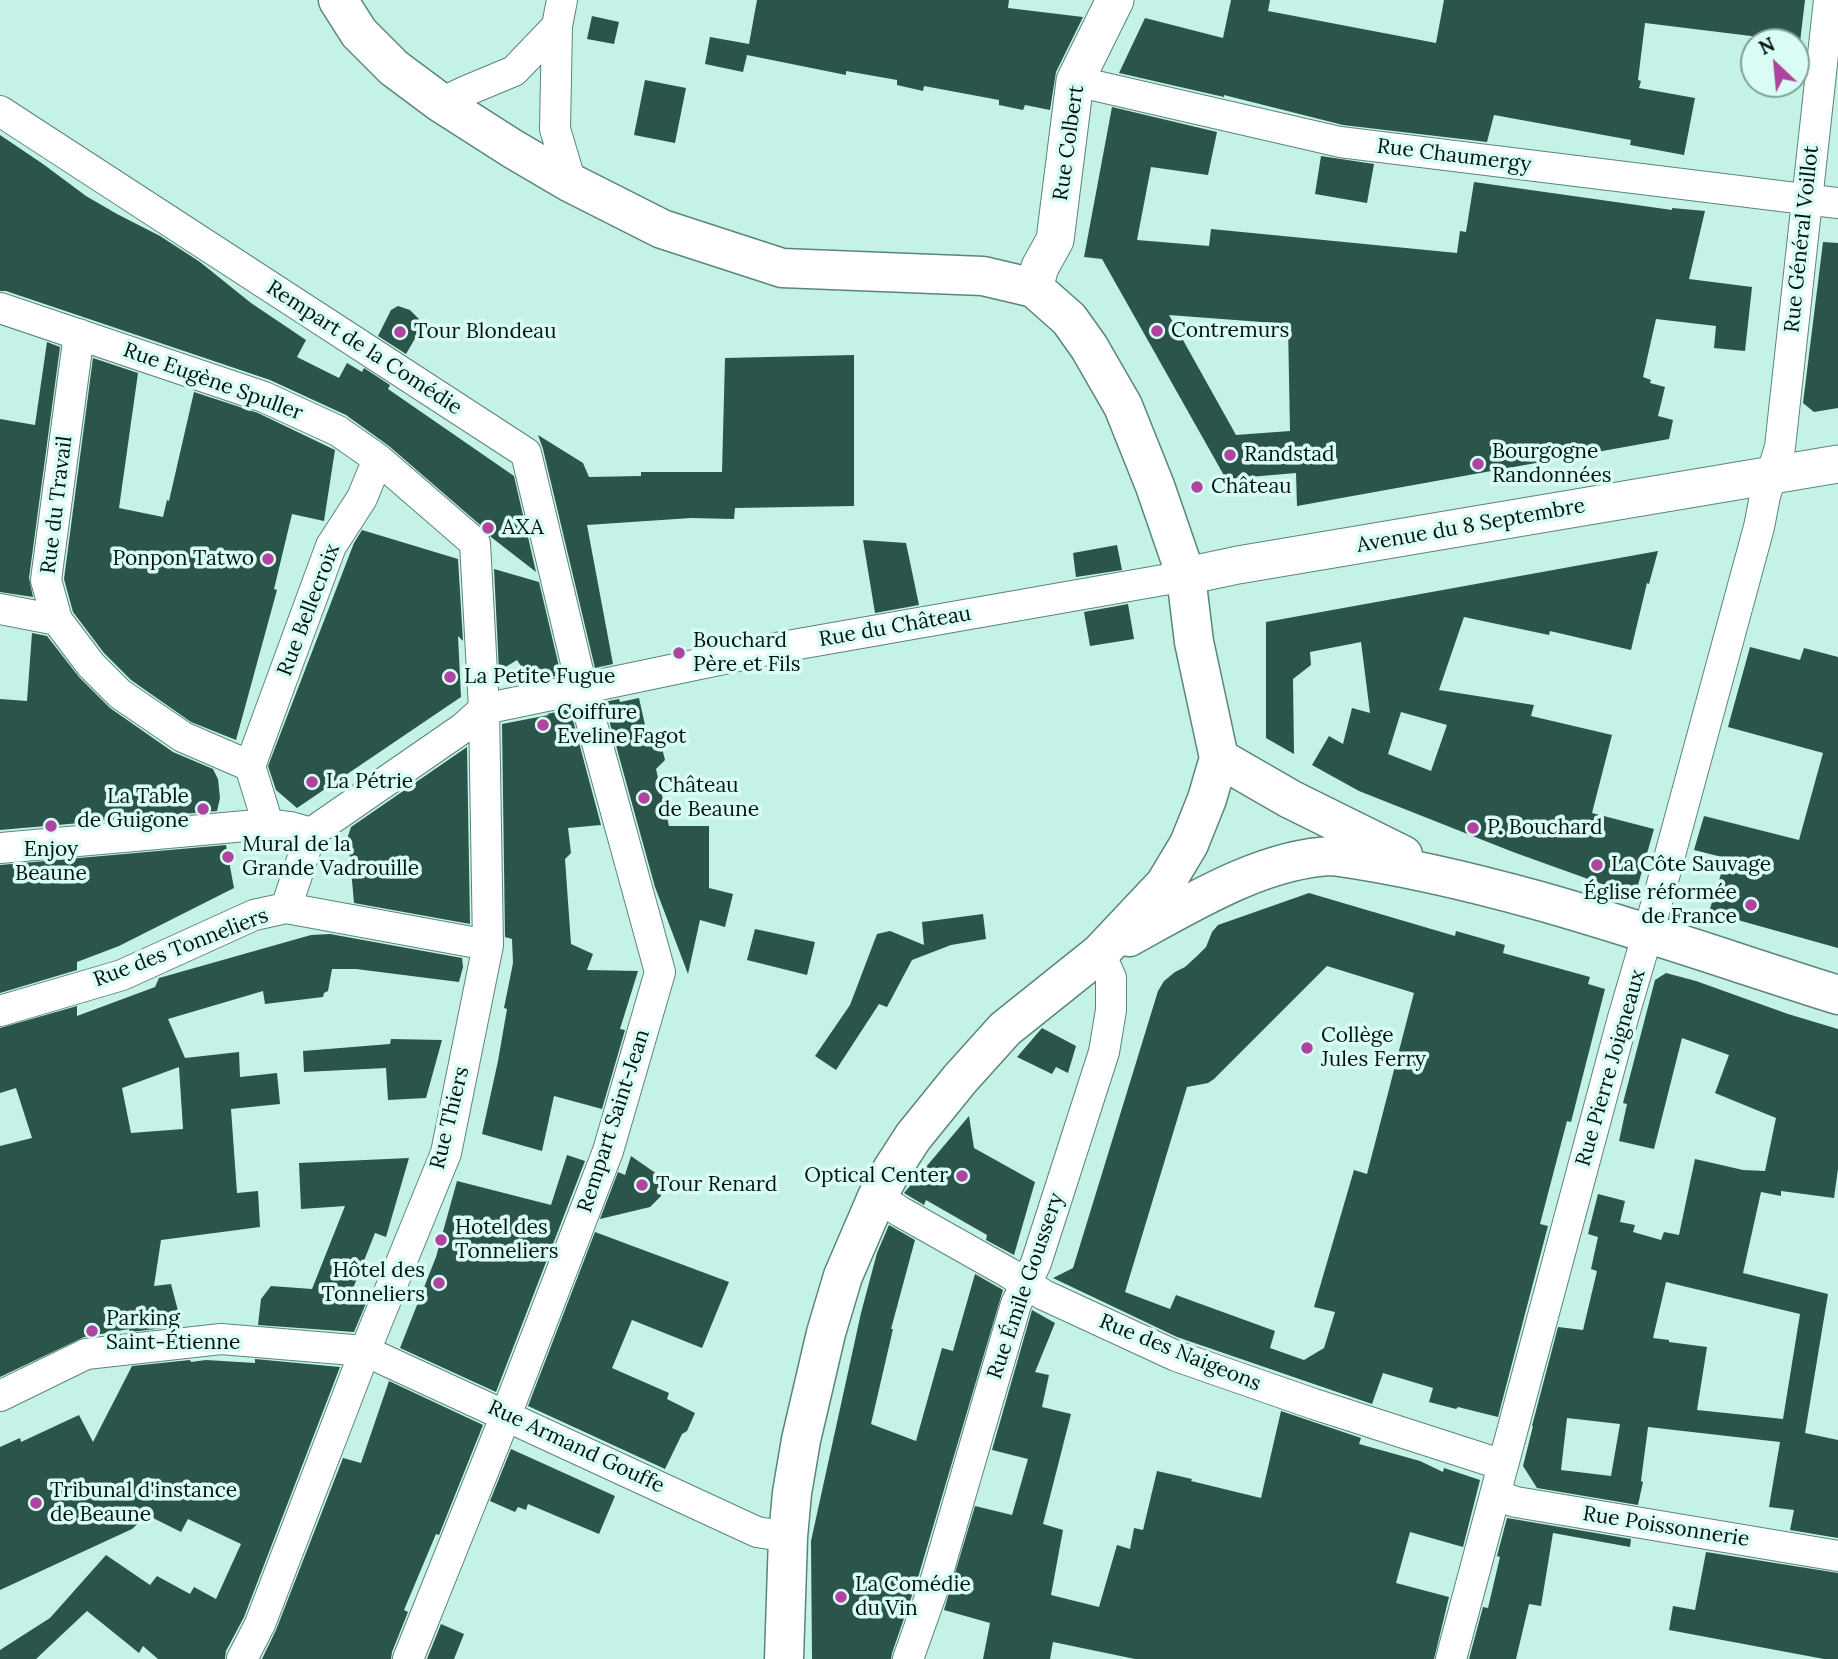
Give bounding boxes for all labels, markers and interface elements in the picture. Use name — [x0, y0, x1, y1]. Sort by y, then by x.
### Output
north arrow — [1740, 28, 1810, 98]
text: N — [1755, 32, 1779, 60]
street label: Rue Colbert — [1048, 84, 1090, 202]
street label: Rue Chaumergy — [1375, 134, 1533, 178]
street label: Rue Général Voillot — [1780, 144, 1824, 334]
street label: Rempart de la Comédie — [262, 275, 466, 421]
place label: Contremurs — [1171, 318, 1289, 344]
place label: Tour Blondeau — [414, 319, 557, 345]
marker: Contremurs — [1149, 323, 1165, 339]
marker: Tour Blondeau — [392, 324, 408, 340]
street label: Rue Eugène Spuller — [120, 338, 306, 426]
street label: Rue du Travail — [36, 435, 78, 575]
place label: Bourgogne Randonnées — [1492, 439, 1611, 489]
place label: Randstad — [1244, 442, 1335, 468]
marker: Randstad — [1222, 447, 1238, 463]
marker: Bourgogne Randonnées — [1470, 456, 1486, 472]
place label: Château — [1211, 474, 1292, 500]
marker: Château — [1189, 479, 1205, 495]
street label: Avenue du 8 Septembre — [1355, 494, 1587, 558]
place label: AXA — [502, 515, 544, 541]
marker: AXA — [480, 520, 496, 536]
street label: Rue Bellecroix — [272, 541, 346, 679]
place label: Ponpon Tatwo — [112, 546, 254, 572]
marker: Ponpon Tatwo — [260, 551, 276, 567]
street label: Rue du Château — [817, 601, 973, 653]
place label: Bouchard Père et Fils — [693, 628, 800, 678]
marker: Bouchard Père et Fils — [671, 645, 687, 661]
place label: La Petite Fugue — [464, 664, 615, 690]
marker: La Petite Fugue — [442, 669, 458, 685]
place label: Coiffure Eveline Fagot — [557, 700, 686, 750]
marker: Coiffure Eveline Fagot — [535, 717, 551, 733]
place label: La Pétrie — [326, 769, 413, 795]
place label: Château de Beaune — [658, 773, 759, 823]
marker: La Pétrie — [304, 774, 320, 790]
place label: La Table de Guigone — [77, 784, 189, 834]
marker: Château de Beaune — [636, 790, 652, 806]
marker: La Table de Guigone — [195, 801, 211, 817]
place label: P. Bouchard — [1487, 815, 1603, 841]
marker: Enjoy Beaune — [43, 818, 59, 834]
marker: P. Bouchard — [1465, 820, 1481, 836]
place label: Mural de la Grande Vadrouille — [242, 832, 419, 882]
place label: Enjoy Beaune — [15, 837, 87, 887]
marker: Mural de la Grande Vadrouille — [220, 849, 236, 865]
place label: La Côte Sauvage — [1611, 852, 1771, 878]
marker: La Côte Sauvage — [1589, 857, 1605, 873]
place label: Église réformée de France — [1584, 880, 1737, 930]
marker: Église réformée de France — [1743, 897, 1759, 913]
street label: Rue des Tonneliers — [90, 903, 272, 993]
street label: Rue Pierre Joigneaux — [1571, 967, 1651, 1169]
place label: Collège Jules Ferry — [1321, 1023, 1426, 1073]
street label: Rempart Saint-Jean — [573, 1026, 655, 1216]
marker: Collège Jules Ferry — [1299, 1040, 1315, 1056]
street label: Rue Thiers — [425, 1064, 475, 1172]
place label: Optical Center — [804, 1163, 948, 1189]
marker: Optical Center — [954, 1168, 970, 1184]
place label: Tour Renard — [656, 1172, 777, 1198]
marker: Tour Renard — [634, 1177, 650, 1193]
street label: Rue Émile Goussery — [982, 1190, 1070, 1382]
place label: Hotel des Tonneliers — [455, 1215, 558, 1265]
marker: Hotel des Tonneliers — [433, 1232, 449, 1248]
place label: Hôtel des Tonneliers — [322, 1258, 425, 1308]
marker: Hôtel des Tonneliers — [431, 1275, 447, 1291]
place label: Parking Saint-Étienne — [106, 1306, 240, 1356]
street label: Rue des Naigeons — [1096, 1309, 1264, 1397]
marker: Parking Saint-Étienne — [84, 1323, 100, 1339]
street label: Rue Armand Gouffe — [484, 1395, 668, 1499]
place label: Tribunal d'instance de Beaune — [50, 1478, 237, 1528]
marker: Tribunal d'instance de Beaune — [28, 1495, 44, 1511]
street label: Rue Poissonnerie — [1581, 1501, 1751, 1553]
place label: La Comédie du Vin — [855, 1572, 971, 1622]
marker: La Comédie du Vin — [833, 1589, 849, 1605]

